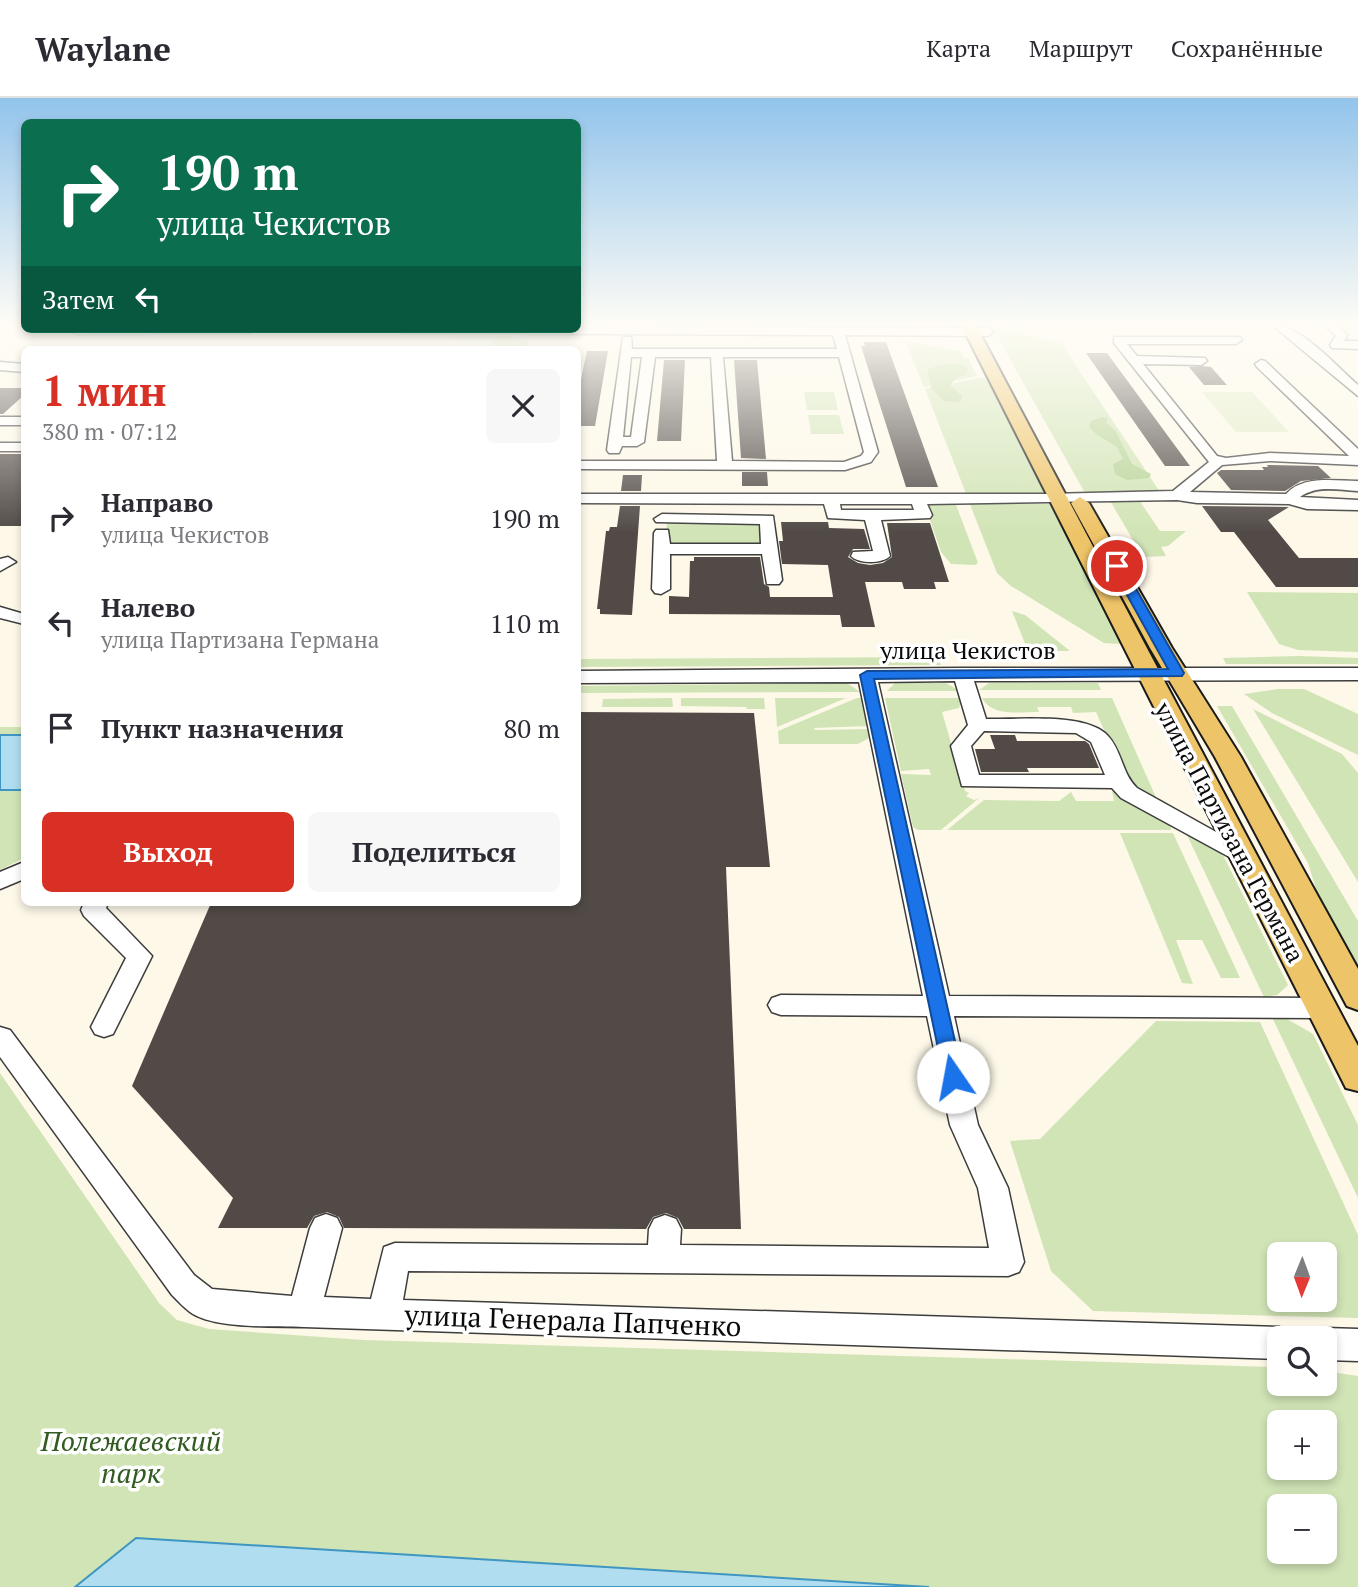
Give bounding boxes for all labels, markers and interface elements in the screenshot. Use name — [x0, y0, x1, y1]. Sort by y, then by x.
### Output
text: Waylane — [35, 27, 171, 70]
text: Карта — [926, 32, 991, 64]
text: Маршрут — [1029, 32, 1133, 64]
text: Сохранённые — [1171, 32, 1323, 64]
text: 190 m — [157, 139, 299, 204]
icon: right — [42, 147, 133, 238]
text: улица Чекистов — [157, 202, 391, 244]
icon: left — [129, 280, 167, 318]
text: Затем — [42, 282, 115, 316]
text: 1 мин — [42, 362, 167, 418]
button: close — [486, 369, 560, 443]
text: 380 m · 07:12 — [42, 416, 177, 447]
text: Направо — [101, 485, 213, 519]
icon: right — [42, 499, 80, 537]
text: 190 m — [490, 501, 560, 535]
text: улица Чекистов — [101, 519, 269, 550]
pin — [1087, 536, 1147, 596]
icon: arrive — [1098, 547, 1136, 585]
text: Налево — [101, 590, 195, 624]
icon: left — [42, 604, 80, 642]
text: 110 m — [490, 606, 560, 640]
text: улица Партизана Германа — [101, 624, 379, 655]
street label: улица Чекистов — [879, 634, 1056, 666]
street label: улица Партизана Германа — [1147, 695, 1312, 968]
icon: arrive — [42, 709, 80, 747]
text: Пункт назначения — [101, 711, 344, 745]
text: 80 m — [504, 711, 560, 745]
button: Выход — [42, 812, 294, 892]
button: Поделиться — [308, 812, 560, 892]
position arrow — [916, 1040, 990, 1114]
north arrow — [1267, 1242, 1337, 1312]
map controls — [1267, 1242, 1337, 1564]
street label: улица Генерала Папченко — [403, 1296, 742, 1344]
button: search — [1267, 1326, 1337, 1396]
button: + — [1267, 1410, 1337, 1480]
park label: Полежаевский парк — [40, 1422, 221, 1491]
button: − — [1267, 1494, 1337, 1564]

